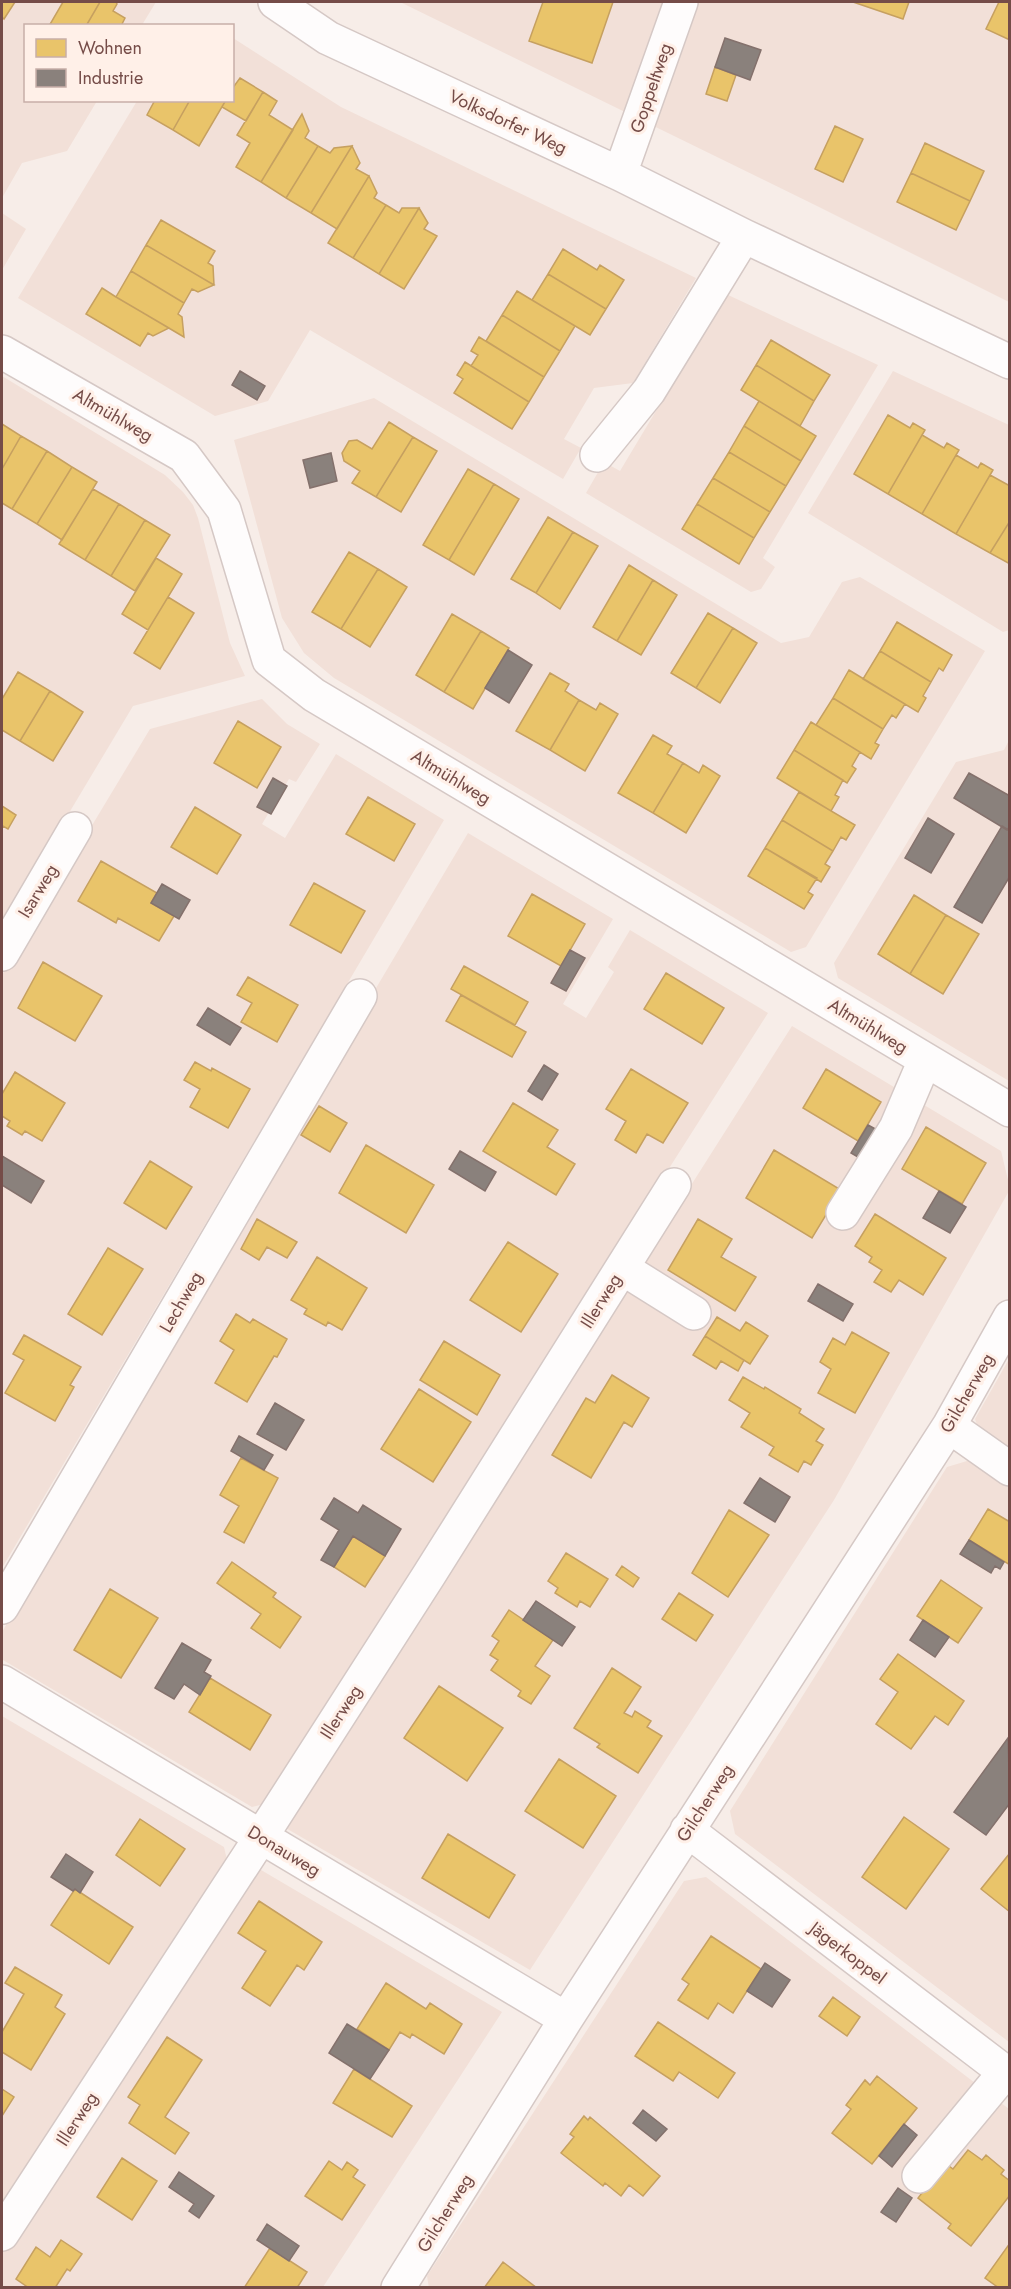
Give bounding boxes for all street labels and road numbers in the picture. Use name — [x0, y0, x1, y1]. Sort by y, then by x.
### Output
street label: Goppeltweg — [623, 40, 679, 136]
street label: Volksdorfer Weg — [445, 83, 571, 161]
street label: Altmühlweg — [68, 382, 158, 448]
street label: Altmühlweg — [406, 743, 496, 811]
street label: Isarweg — [12, 859, 64, 923]
street label: Altmühlweg — [823, 992, 913, 1060]
street label: Lechweg — [153, 1267, 209, 1337]
street label: Illerweg — [574, 1269, 628, 1333]
street label: Gilcherweg — [934, 1348, 1000, 1438]
street label: Illerweg — [314, 1680, 368, 1744]
street label: Gilcherweg — [670, 1759, 740, 1847]
street label: Donauweg — [243, 1819, 325, 1883]
street label: Jägerkoppel — [803, 1914, 892, 1991]
street label: Illerweg — [50, 2087, 104, 2151]
street label: Gilcherweg — [411, 2169, 479, 2257]

